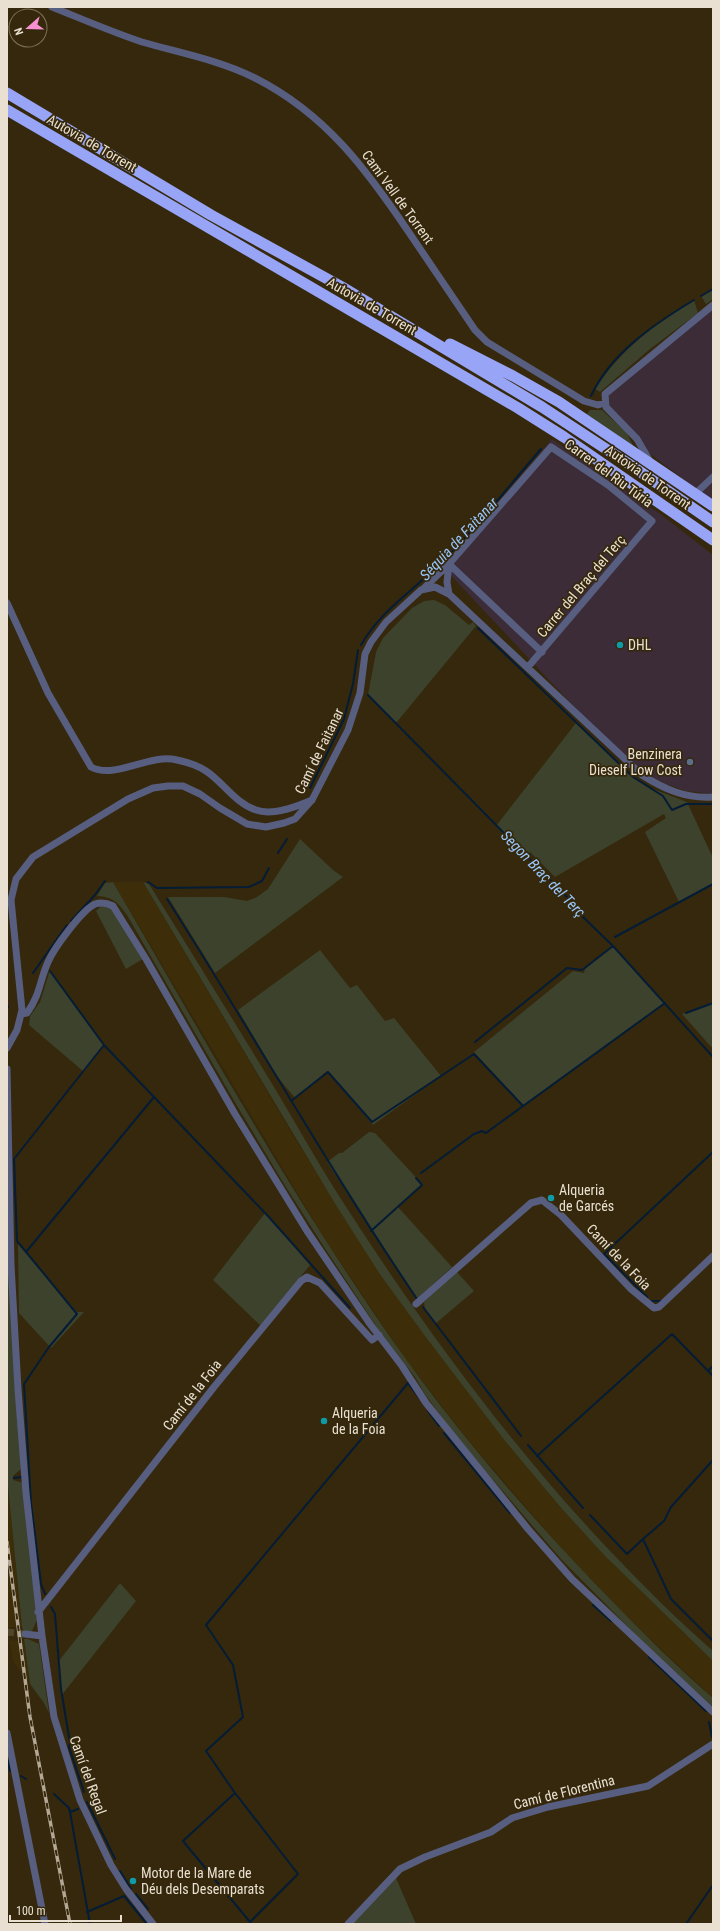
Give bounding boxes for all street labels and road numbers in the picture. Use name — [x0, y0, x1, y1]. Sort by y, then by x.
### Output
street label: Autovia de Torrent — [44, 111, 140, 175]
street label: Camí Vell de Torrent — [359, 147, 437, 247]
street label: Autovia de Torrent — [324, 274, 420, 338]
street label: Carrer del Riu Túria — [562, 436, 656, 510]
street label: Autovia de Torrent — [602, 442, 694, 512]
street label: Carrer del Braç del Terç — [534, 532, 628, 640]
street label: Camí de Faitanar — [291, 706, 347, 796]
street label: Camí de la Foia — [584, 1221, 654, 1293]
street label: Camí de la Foia — [160, 1357, 224, 1433]
street label: Camí del Regal — [66, 1734, 110, 1816]
street label: Camí de Florentina — [512, 1772, 616, 1812]

